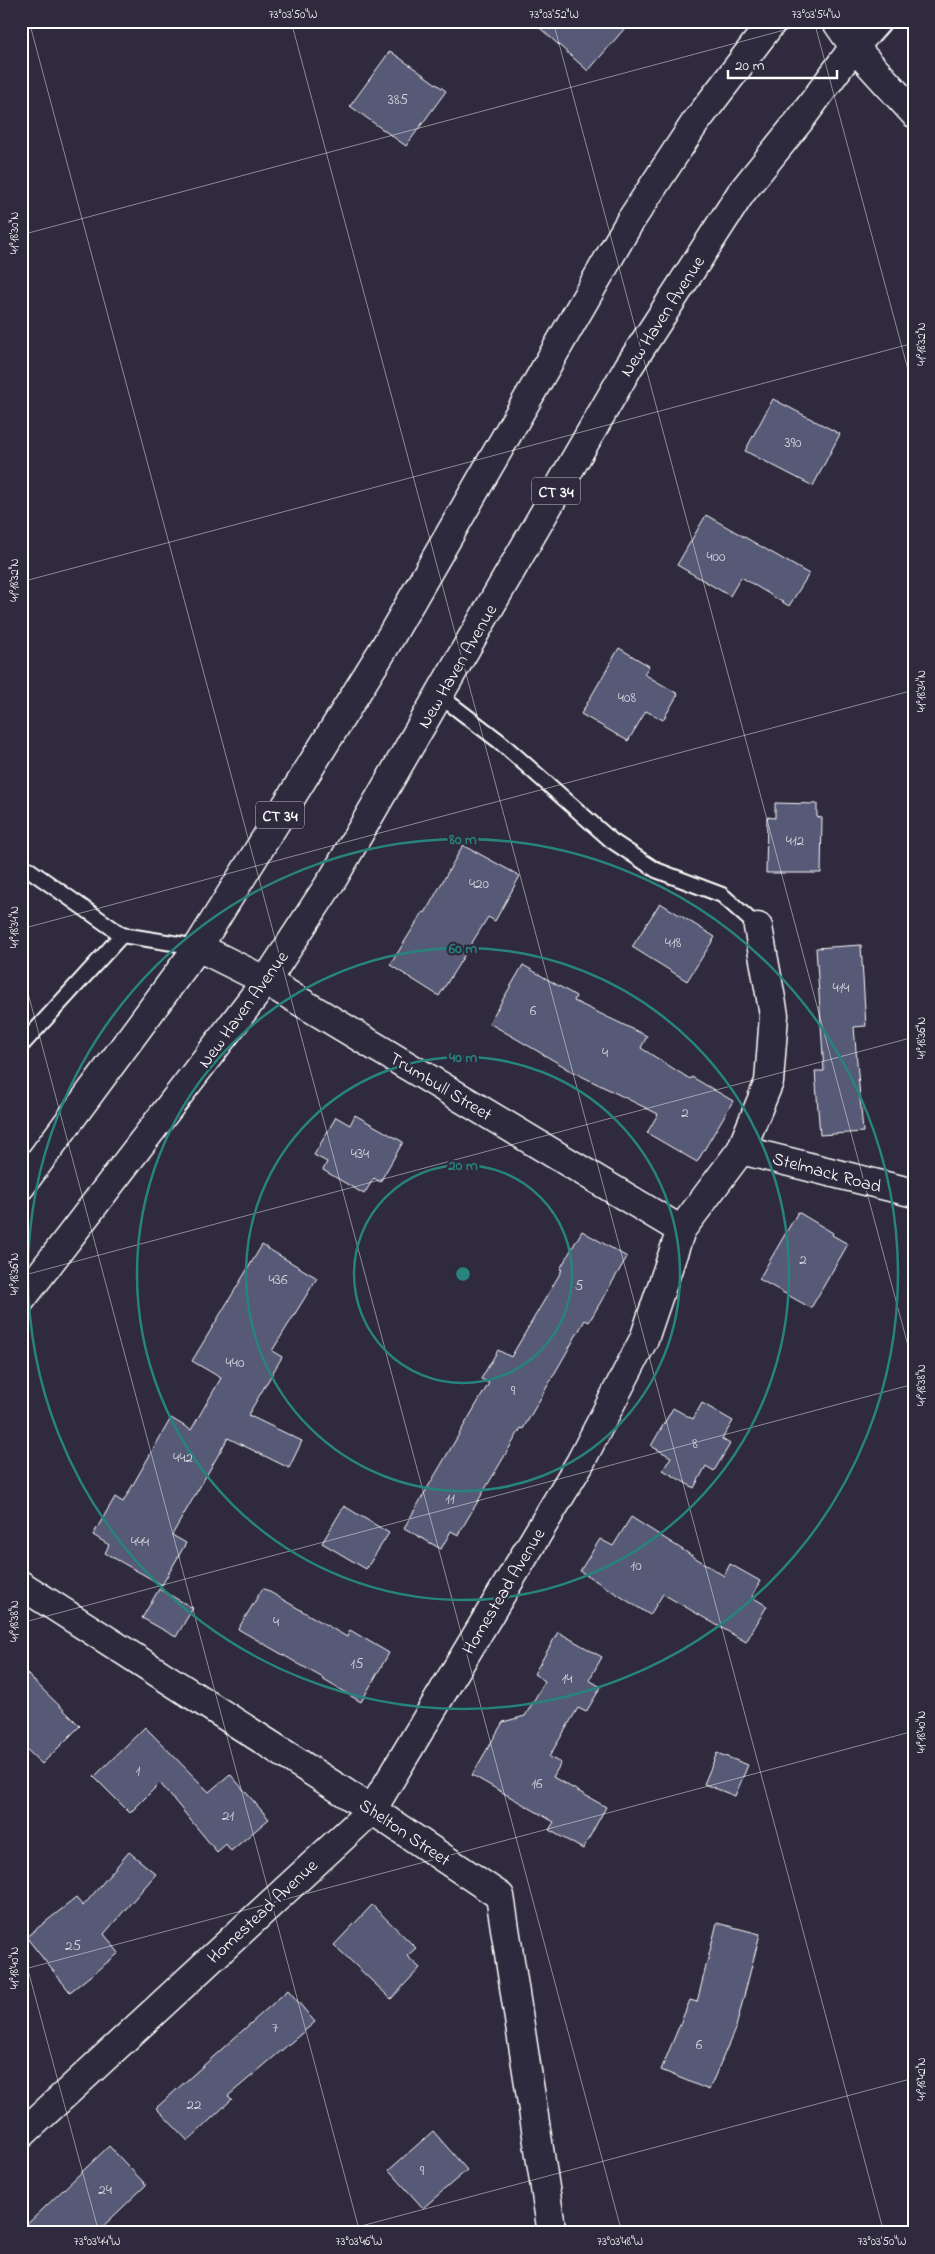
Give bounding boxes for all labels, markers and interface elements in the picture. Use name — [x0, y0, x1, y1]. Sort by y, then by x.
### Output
text: 73°03'50"W — [269, 6, 317, 24]
text: 73°03'52"W — [529, 6, 579, 24]
text: 73°03'54"W — [792, 6, 840, 24]
scale bar — [728, 48, 836, 80]
text: 20 m — [735, 55, 765, 77]
house number: 385 — [388, 89, 409, 111]
text: 41°18'30"N — [6, 212, 24, 254]
street label: New Haven Avenue — [615, 251, 713, 383]
text: 41°18'32"N — [913, 322, 931, 366]
house number: 390 — [784, 432, 802, 454]
road number: CT 34 — [532, 478, 580, 504]
house number: 400 — [706, 546, 726, 568]
text: 41°18'32"N — [6, 558, 24, 602]
street label: New Haven Avenue — [413, 599, 505, 734]
text: 41°18'34"N — [913, 670, 931, 712]
house number: 408 — [618, 687, 637, 709]
road number: CT 34 — [256, 802, 304, 828]
text: 80 m — [448, 829, 477, 851]
house number: 412 — [786, 830, 805, 852]
house number: 420 — [469, 873, 490, 895]
text: 41°18'34"N — [6, 906, 24, 948]
house number: 418 — [665, 932, 682, 954]
text: 60 m — [448, 938, 478, 960]
street label: New Haven Avenue — [193, 945, 297, 1074]
house number: 414 — [832, 977, 850, 999]
house number: 6 — [530, 1000, 537, 1022]
text: 41°18'36"N — [913, 1017, 931, 1059]
house number: 4 — [602, 1042, 608, 1064]
street label: Trumbull Street — [384, 1047, 496, 1129]
text: 40 m — [448, 1047, 477, 1069]
house number: 2 — [681, 1102, 689, 1124]
house number: 434 — [351, 1143, 369, 1165]
street label: Stelmack Road — [769, 1147, 884, 1201]
text: 20 m — [447, 1155, 478, 1177]
house number: 2 — [799, 1249, 807, 1271]
text: 41°18'36"N — [6, 1253, 24, 1295]
centre of rings — [454, 1265, 472, 1283]
house number: 436 — [269, 1269, 288, 1291]
house number: 5 — [575, 1275, 584, 1297]
house number: 440 — [226, 1352, 245, 1374]
text: 41°18'38"N — [913, 1364, 931, 1406]
house number: 9 — [511, 1380, 516, 1402]
house number: 8 — [692, 1433, 698, 1455]
house number: 442 — [173, 1447, 193, 1469]
house number: 11 — [445, 1488, 455, 1510]
street label: Homestead Avenue — [457, 1523, 553, 1660]
house number: 444 — [131, 1531, 149, 1553]
house number: 10 — [630, 1555, 642, 1577]
text: 41°18'38"N — [6, 1600, 24, 1642]
house number: 4 — [273, 1611, 279, 1633]
house number: 15 — [350, 1653, 364, 1675]
house number: 14 — [562, 1668, 572, 1690]
text: 41°18'40"N — [913, 1711, 931, 1753]
house number: 1 — [136, 1760, 141, 1782]
house number: 16 — [531, 1773, 543, 1795]
street label: Shelton Street — [353, 1793, 455, 1874]
house number: 21 — [222, 1805, 234, 1827]
street label: Homestead Avenue — [202, 1853, 325, 1971]
house number: 25 — [65, 1935, 81, 1957]
text: 41°18'40"N — [6, 1947, 24, 1989]
house number: 7 — [272, 2017, 278, 2039]
house number: 6 — [696, 2034, 703, 2056]
text: 41°18'42"N — [913, 2057, 931, 2101]
house number: 22 — [187, 2094, 202, 2116]
house number: 9 — [420, 2160, 425, 2182]
house number: 24 — [98, 2179, 112, 2201]
text: 73°03'44"W — [74, 2233, 120, 2251]
text: 73°03'46"W — [336, 2233, 382, 2251]
text: 73°03'48"W — [597, 2233, 643, 2251]
text: 73°03'50"W — [858, 2233, 906, 2251]

